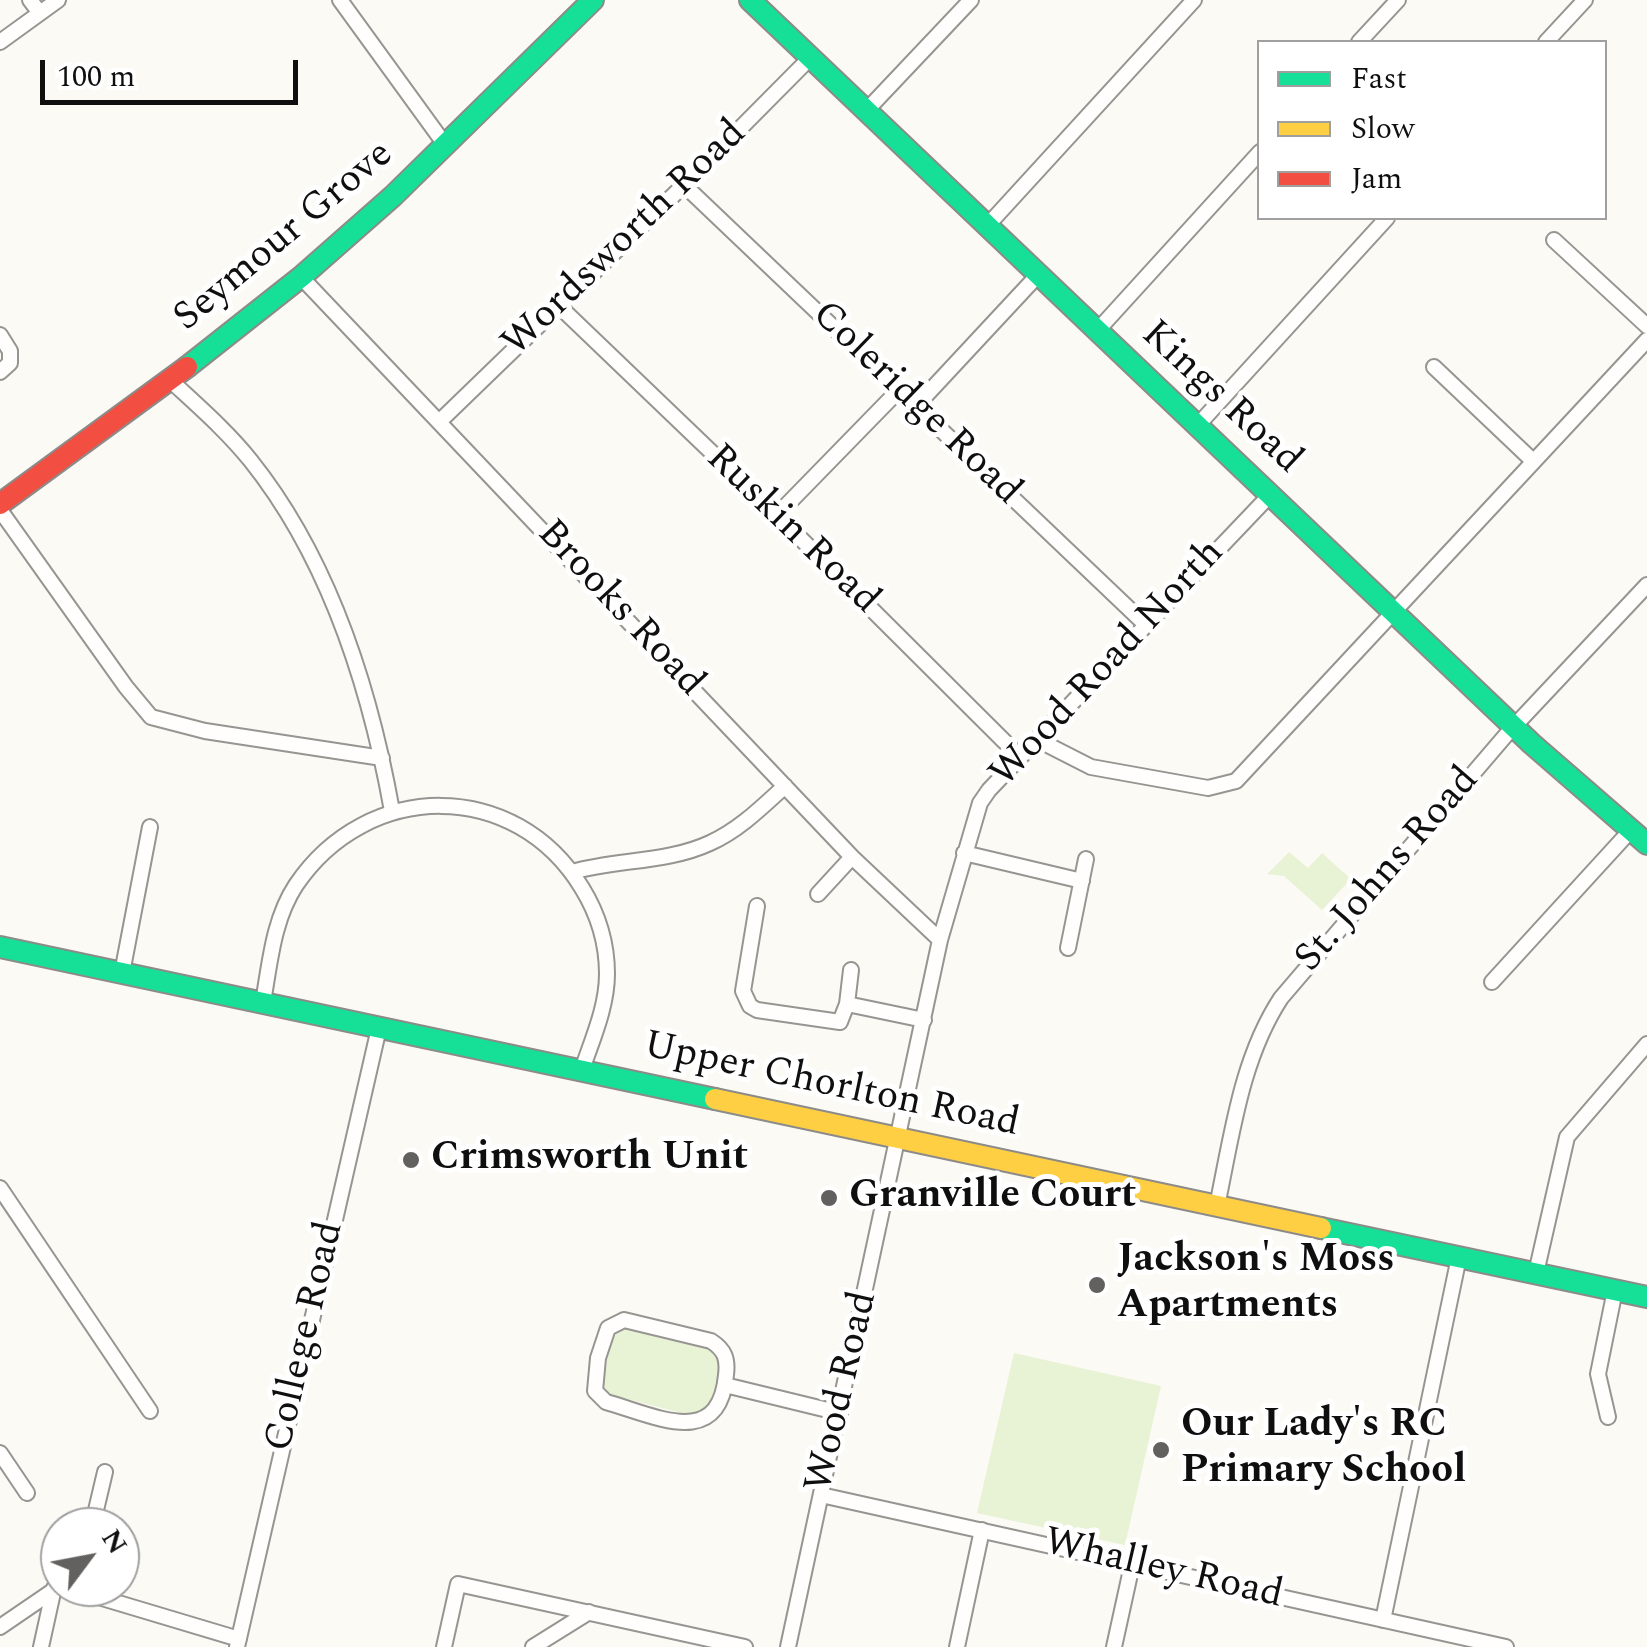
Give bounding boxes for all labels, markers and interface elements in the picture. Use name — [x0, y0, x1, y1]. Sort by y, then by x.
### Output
scale bar — [45, 40, 302, 102]
legend — [1257, 40, 1607, 220]
text: 100 m — [57, 54, 135, 100]
text: Fast — [1351, 56, 1407, 102]
text: Slow — [1351, 106, 1415, 152]
street label: Wordsworth Road — [494, 111, 758, 369]
street label: Seymour Grove — [166, 132, 404, 344]
text: Jam — [1351, 156, 1402, 202]
street label: Coleridge Road — [800, 293, 1030, 517]
street label: Kings Road — [1129, 312, 1311, 486]
street label: Ruskin Road — [694, 436, 888, 626]
street label: Brooks Road — [525, 512, 713, 708]
street label: Wood Road North — [982, 531, 1236, 799]
street label: St. Johns Road — [1287, 759, 1491, 983]
street label: Upper Chorlton Road — [639, 1024, 1023, 1150]
place label: Crimsworth Unit — [431, 1136, 748, 1184]
marker: Crimsworth Unit — [400, 1149, 422, 1171]
place label: Granville Court — [849, 1174, 1136, 1222]
marker: Granville Court — [818, 1187, 840, 1209]
street label: College Road — [257, 1217, 357, 1457]
place label: Jackson's Moss Apartments — [1117, 1238, 1395, 1332]
marker: Jackson's Moss Apartments — [1086, 1274, 1108, 1296]
street label: Wood Road — [798, 1287, 890, 1497]
place label: Our Lady's RC Primary School — [1181, 1403, 1466, 1497]
marker: Our Lady's RC Primary School — [1150, 1439, 1172, 1461]
north arrow — [40, 1507, 140, 1607]
street label: Whalley Road — [1039, 1520, 1287, 1622]
text: N — [90, 1521, 138, 1563]

